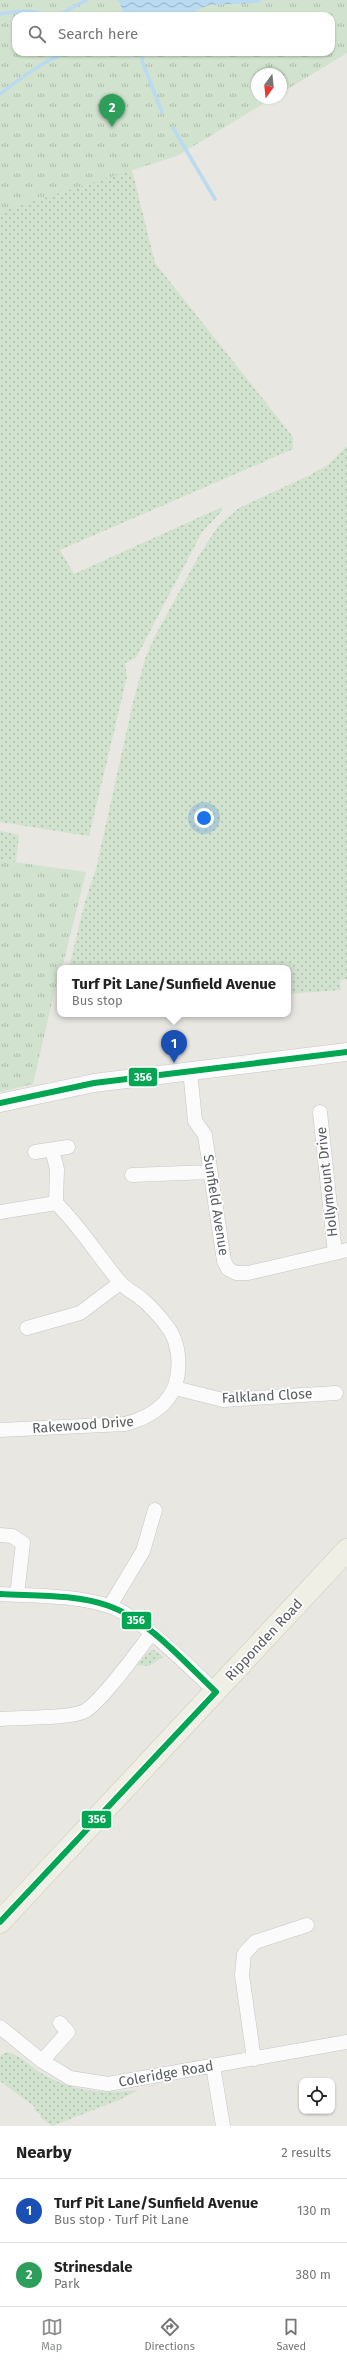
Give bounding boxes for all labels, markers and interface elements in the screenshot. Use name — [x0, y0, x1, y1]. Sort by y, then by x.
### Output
search box — [12, 12, 335, 56]
icon: search — [26, 23, 48, 45]
text: Search here — [58, 25, 138, 43]
north arrow — [251, 68, 287, 104]
pin: 2 — [99, 94, 125, 127]
your location — [194, 808, 214, 828]
popup — [57, 965, 291, 1017]
text: Turf Pit Lane/Sunfield Avenue — [72, 975, 276, 993]
text: Bus stop — [72, 993, 123, 1008]
pin: 1 — [161, 1030, 187, 1063]
line badge: 356 — [128, 1067, 158, 1087]
text: 356 — [133, 1071, 152, 1084]
street label: Hollymount Drive — [313, 1126, 341, 1238]
street label: Sunfield Avenue — [200, 1153, 232, 1257]
street label: Falkland Close — [221, 1385, 313, 1407]
street label: Rakewood Drive — [32, 1413, 134, 1437]
street label: Ripponden Road — [222, 1596, 306, 1684]
line badge: 356 — [121, 1611, 152, 1630]
text: 356 — [126, 1614, 145, 1627]
line badge: 356 — [81, 1810, 112, 1829]
text: 356 — [87, 1813, 106, 1826]
street label: Coleridge Road — [117, 2057, 215, 2091]
map controls — [299, 2078, 335, 2114]
button: locate — [299, 2078, 335, 2114]
text: Nearby — [16, 2142, 71, 2163]
text: 2 results — [281, 2145, 331, 2160]
text: Turf Pit Lane/Sunfield Avenue — [54, 2194, 258, 2212]
text: 1 — [26, 2203, 32, 2218]
text: 130 m — [297, 2203, 331, 2218]
text: Bus stop · Turf Pit Lane — [54, 2212, 189, 2227]
text: Strinesdale — [54, 2258, 133, 2276]
text: 2 — [26, 2267, 32, 2282]
text: 380 m — [296, 2267, 331, 2282]
text: Park — [54, 2276, 80, 2291]
tab: Map — [41, 2316, 63, 2353]
tab: Directions — [144, 2316, 195, 2353]
tab: Saved — [276, 2316, 306, 2353]

